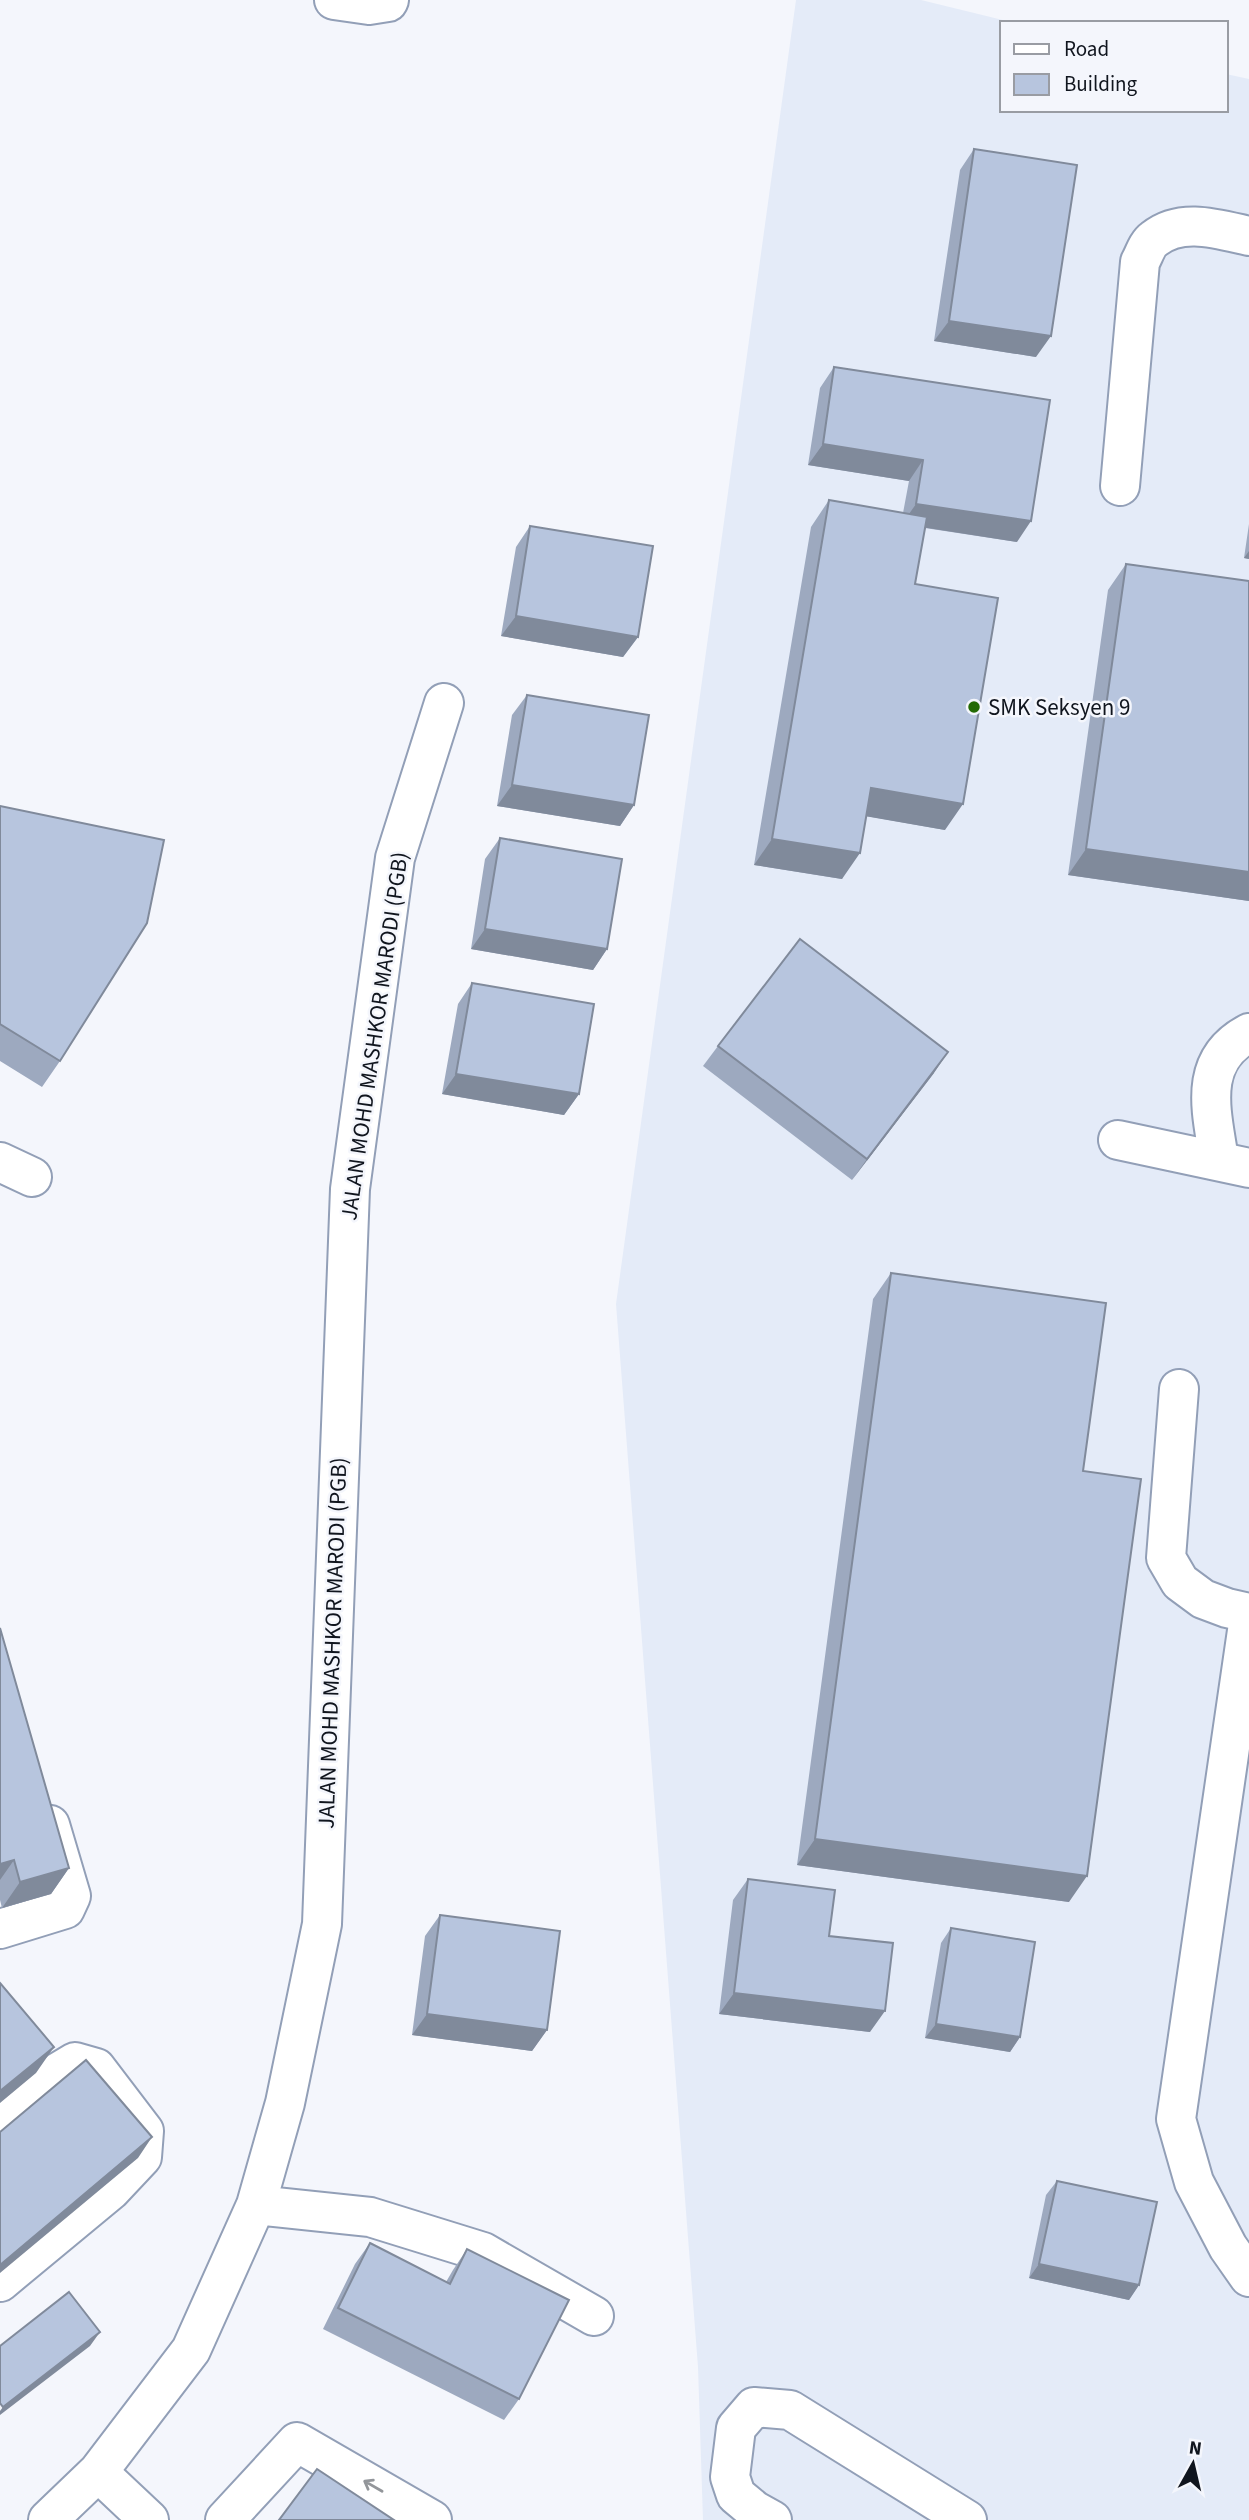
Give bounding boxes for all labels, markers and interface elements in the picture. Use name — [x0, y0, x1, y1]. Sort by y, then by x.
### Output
legend — [1000, 21, 1228, 112]
text: Road — [1064, 34, 1109, 64]
text: Building — [1064, 69, 1138, 99]
place label: SMK Seksyen 9 — [988, 691, 1130, 724]
marker: SMK Seksyen 9 — [966, 699, 982, 715]
street label: JALAN MOHD MASHKOR MARODI (PGB) — [332, 850, 417, 1222]
street label: JALAN MOHD MASHKOR MARODI (PGB) — [310, 1457, 355, 1829]
north arrow — [1158, 2429, 1228, 2499]
text: N — [1187, 2434, 1203, 2463]
one-way arrow — [363, 2479, 383, 2493]

